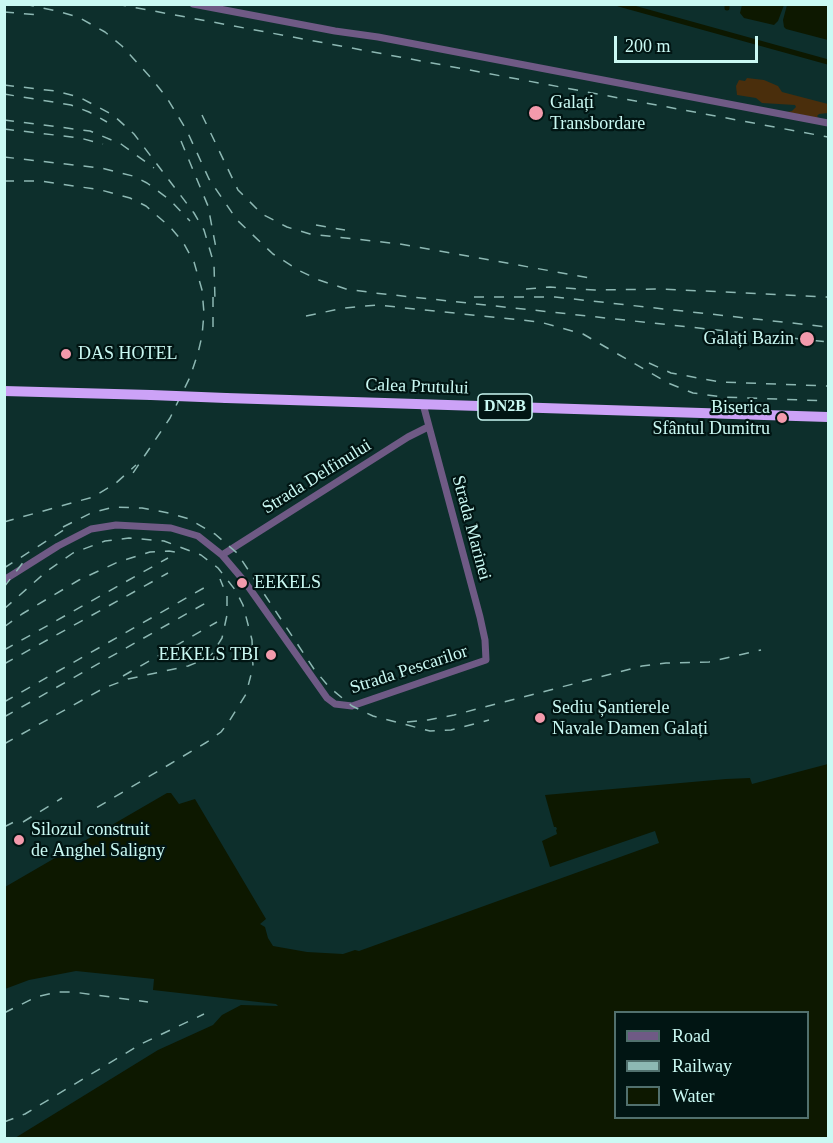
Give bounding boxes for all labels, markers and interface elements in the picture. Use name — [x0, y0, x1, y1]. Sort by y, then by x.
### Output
scale bar — [617, 24, 761, 62]
text: 200 m — [625, 36, 671, 56]
place label: Galați Transbordare — [550, 92, 645, 134]
marker: Galați Transbordare — [527, 104, 545, 122]
place label: Galați Bazin — [704, 328, 794, 350]
marker: Galați Bazin — [798, 330, 816, 348]
place label: DAS HOTEL — [78, 343, 177, 365]
marker: DAS HOTEL — [59, 347, 73, 361]
street label: Calea Prutului — [365, 374, 469, 400]
road number: DN2B — [478, 394, 532, 420]
place label: Biserica Sfântul Dumitru — [653, 397, 770, 440]
marker: Biserica Sfântul Dumitru — [775, 411, 789, 425]
street label: Strada Delfinului — [258, 435, 376, 519]
street label: Strada Marinei — [447, 473, 495, 583]
place label: EEKELS — [254, 572, 321, 594]
marker: EEKELS — [235, 576, 249, 590]
street label: Strada Pescarilor — [347, 641, 471, 699]
place label: EEKELS TBI — [159, 644, 259, 666]
marker: EEKELS TBI — [264, 648, 278, 662]
place label: Sediu Șantierele Navale Damen Galați — [552, 697, 708, 740]
marker: Sediu Șantierele Navale Damen Galați — [533, 711, 547, 725]
place label: Silozul construit de Anghel Saligny — [31, 819, 165, 862]
marker: Silozul construit de Anghel Saligny — [12, 833, 26, 847]
legend — [614, 1011, 809, 1119]
text: Road — [672, 1026, 710, 1046]
text: Railway — [672, 1056, 732, 1076]
text: Water — [672, 1086, 715, 1106]

